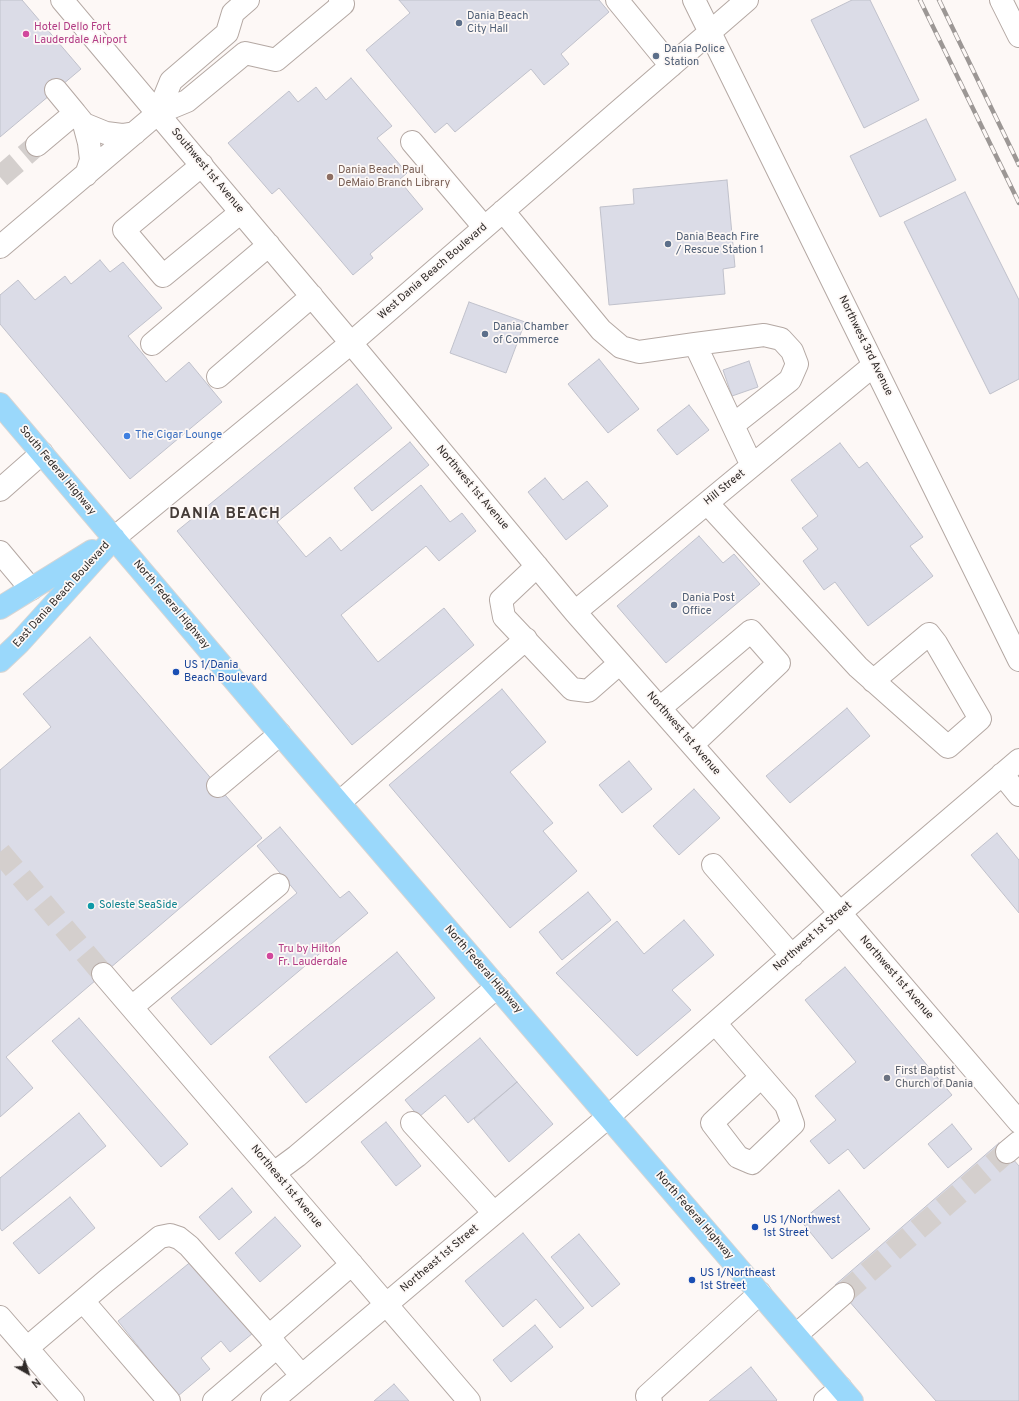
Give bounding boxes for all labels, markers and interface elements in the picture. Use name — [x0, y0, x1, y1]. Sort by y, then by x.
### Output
place label: Dania Beach City Hall — [467, 10, 528, 36]
marker: Dania Beach City Hall — [454, 18, 464, 28]
place label: Hotel Dello Fort Lauderdale Airport — [34, 21, 127, 47]
marker: Hotel Dello Fort Lauderdale Airport — [21, 29, 31, 39]
place label: Dania Police Station — [664, 43, 725, 69]
marker: Dania Police Station — [651, 51, 661, 61]
street label: Southwest 1st Avenue — [168, 126, 246, 216]
place label: Dania Beach Paul DeMaio Branch Library — [338, 164, 450, 190]
marker: Dania Beach Paul DeMaio Branch Library — [325, 172, 335, 182]
street label: West Dania Beach Boulevard — [376, 221, 490, 323]
place label: Dania Beach Fire / Rescue Station 1 — [676, 231, 764, 257]
marker: Dania Beach Fire / Rescue Station 1 — [663, 239, 673, 249]
street label: Northwest 3rd Avenue — [835, 294, 895, 398]
place label: Dania Chamber of Commerce — [493, 321, 569, 347]
marker: Dania Chamber of Commerce — [480, 329, 490, 339]
street label: South Federal Highway — [16, 424, 98, 518]
place label: The Cigar Lounge — [135, 429, 222, 443]
marker: The Cigar Lounge — [122, 431, 132, 441]
street label: Northwest 1st Avenue — [433, 443, 511, 533]
street label: Hill Street — [702, 467, 748, 509]
district label: DANIA BEACH — [169, 506, 281, 524]
street label: East Dania Beach Boulevard — [11, 539, 113, 651]
street label: North Federal Highway — [130, 558, 212, 652]
place label: Dania Post Office — [682, 592, 735, 618]
marker: Dania Post Office — [669, 600, 679, 610]
place label: US 1/Dania Beach Boulevard — [184, 659, 267, 685]
marker: US 1/Dania Beach Boulevard — [171, 667, 181, 677]
street label: Northwest 1st Avenue — [643, 690, 723, 778]
place label: Soleste SeaSide — [99, 899, 177, 913]
street label: Northwest 1st Street — [771, 899, 855, 975]
marker: Soleste SeaSide — [86, 901, 96, 911]
street label: North Federal Highway — [441, 923, 525, 1017]
street label: Northwest 1st Avenue — [856, 934, 936, 1022]
place label: Tru by Hilton Fr. Lauderdale — [278, 943, 347, 969]
marker: Tru by Hilton Fr. Lauderdale — [265, 951, 275, 961]
place label: First Baptist Church of Dania — [895, 1065, 973, 1091]
marker: First Baptist Church of Dania — [882, 1073, 892, 1083]
street label: Northeast 1st Avenue — [247, 1143, 325, 1231]
street label: North Federal Highway — [652, 1169, 736, 1263]
place label: US 1/Northwest 1st Street — [763, 1214, 840, 1240]
street label: Northeast 1st Street — [398, 1222, 482, 1296]
marker: US 1/Northwest 1st Street — [750, 1222, 760, 1232]
place label: US 1/Northeast 1st Street — [700, 1267, 776, 1293]
marker: US 1/Northeast 1st Street — [687, 1275, 697, 1285]
north arrow — [8, 1353, 48, 1393]
text: N — [28, 1374, 43, 1390]

